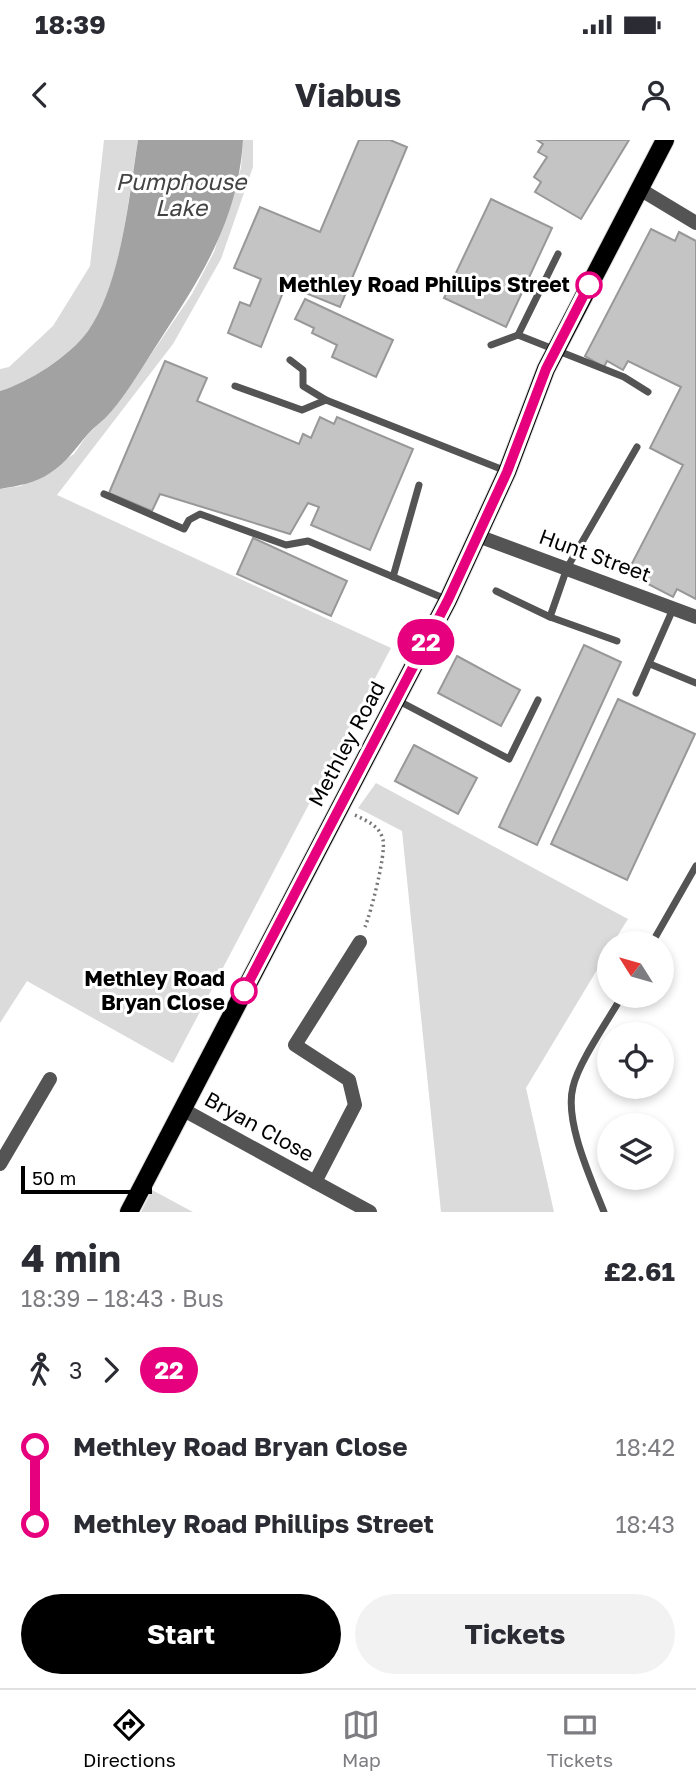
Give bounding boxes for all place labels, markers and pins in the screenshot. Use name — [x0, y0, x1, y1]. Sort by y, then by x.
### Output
place label: Methley Road Phillips Street — [278, 271, 570, 297]
marker: Methley Road Phillips Street — [576, 272, 602, 298]
place label: Methley Road Bryan Close — [84, 965, 225, 1015]
marker: Methley Road Bryan Close — [231, 978, 257, 1004]

